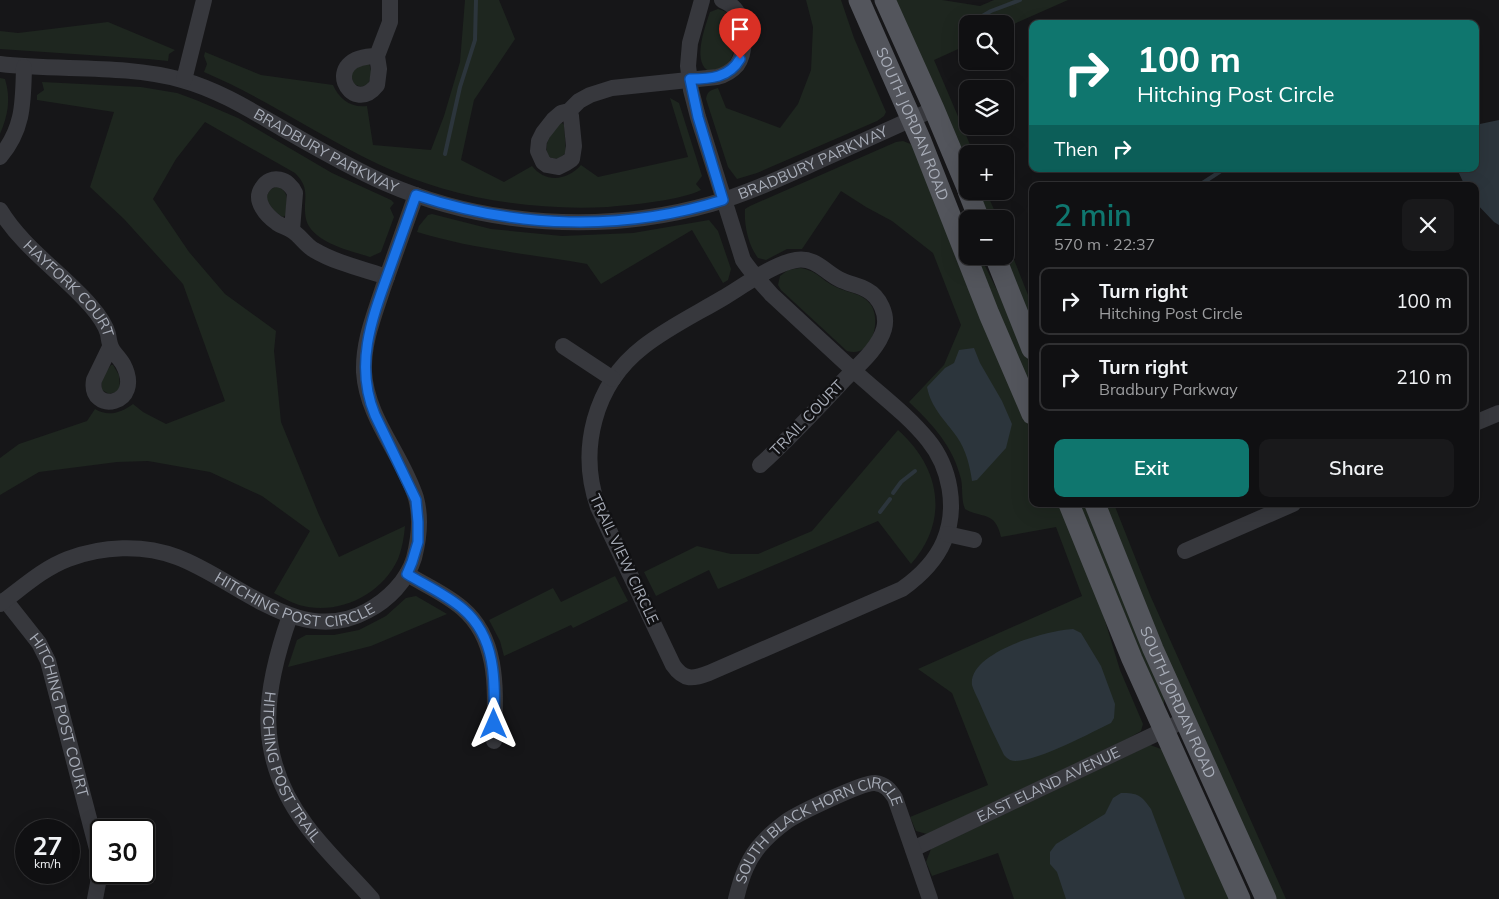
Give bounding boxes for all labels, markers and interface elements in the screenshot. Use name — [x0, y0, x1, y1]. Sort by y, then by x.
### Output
pin — [719, 8, 761, 59]
icon: arrive — [726, 15, 754, 43]
map controls — [959, 15, 1014, 265]
button: search — [959, 15, 1014, 70]
text: 100 m — [1137, 37, 1241, 81]
icon: right — [1054, 40, 1119, 105]
street label: SOUTH JORDAN ROAD — [872, 44, 953, 203]
button: layers — [959, 80, 1014, 135]
text: Hitching Post Circle — [1137, 80, 1334, 108]
street label: BRADBURY PARKWAY — [250, 104, 402, 197]
street label: BRADBURY PARKWAY — [735, 121, 891, 203]
icon: right — [1108, 135, 1136, 163]
text: Then — [1054, 137, 1098, 161]
button: + — [959, 145, 1014, 200]
text: 2 min — [1054, 196, 1132, 234]
button: close — [1402, 199, 1454, 251]
button: − — [959, 210, 1014, 265]
text: 570 m · 22:37 — [1054, 234, 1155, 254]
street label: HAYFORK COURT — [19, 236, 118, 339]
text: Turn right — [1099, 279, 1188, 303]
icon: right — [1056, 287, 1084, 315]
text: 100 m — [1396, 289, 1452, 313]
text: Hitching Post Circle — [1099, 303, 1243, 323]
text: Turn right — [1099, 355, 1188, 379]
icon: right — [1056, 363, 1084, 391]
text: 210 m — [1396, 365, 1452, 389]
street label: TRAIL COURT — [766, 376, 847, 459]
text: Bradbury Parkway — [1099, 379, 1238, 399]
button: Exit — [1054, 439, 1249, 497]
button: Share — [1259, 439, 1454, 497]
street label: TRAIL VIEW CIRCLE — [586, 491, 663, 627]
street label: HITCHING POST CIRCLE — [211, 568, 378, 631]
street label: SOUTH JORDAN ROAD — [1136, 624, 1220, 781]
street label: HITCHING POST COURT — [26, 629, 93, 799]
street label: HITCHING POST TRAIL — [259, 691, 326, 846]
position arrow — [467, 697, 519, 749]
street label: EAST ELAND AVENUE — [974, 742, 1123, 826]
street label: SOUTH BLACK HORN CIRCLE — [731, 773, 907, 886]
speed limit sign: 30 — [90, 819, 155, 884]
text: 27 — [32, 830, 63, 861]
text: km/h — [34, 856, 61, 871]

